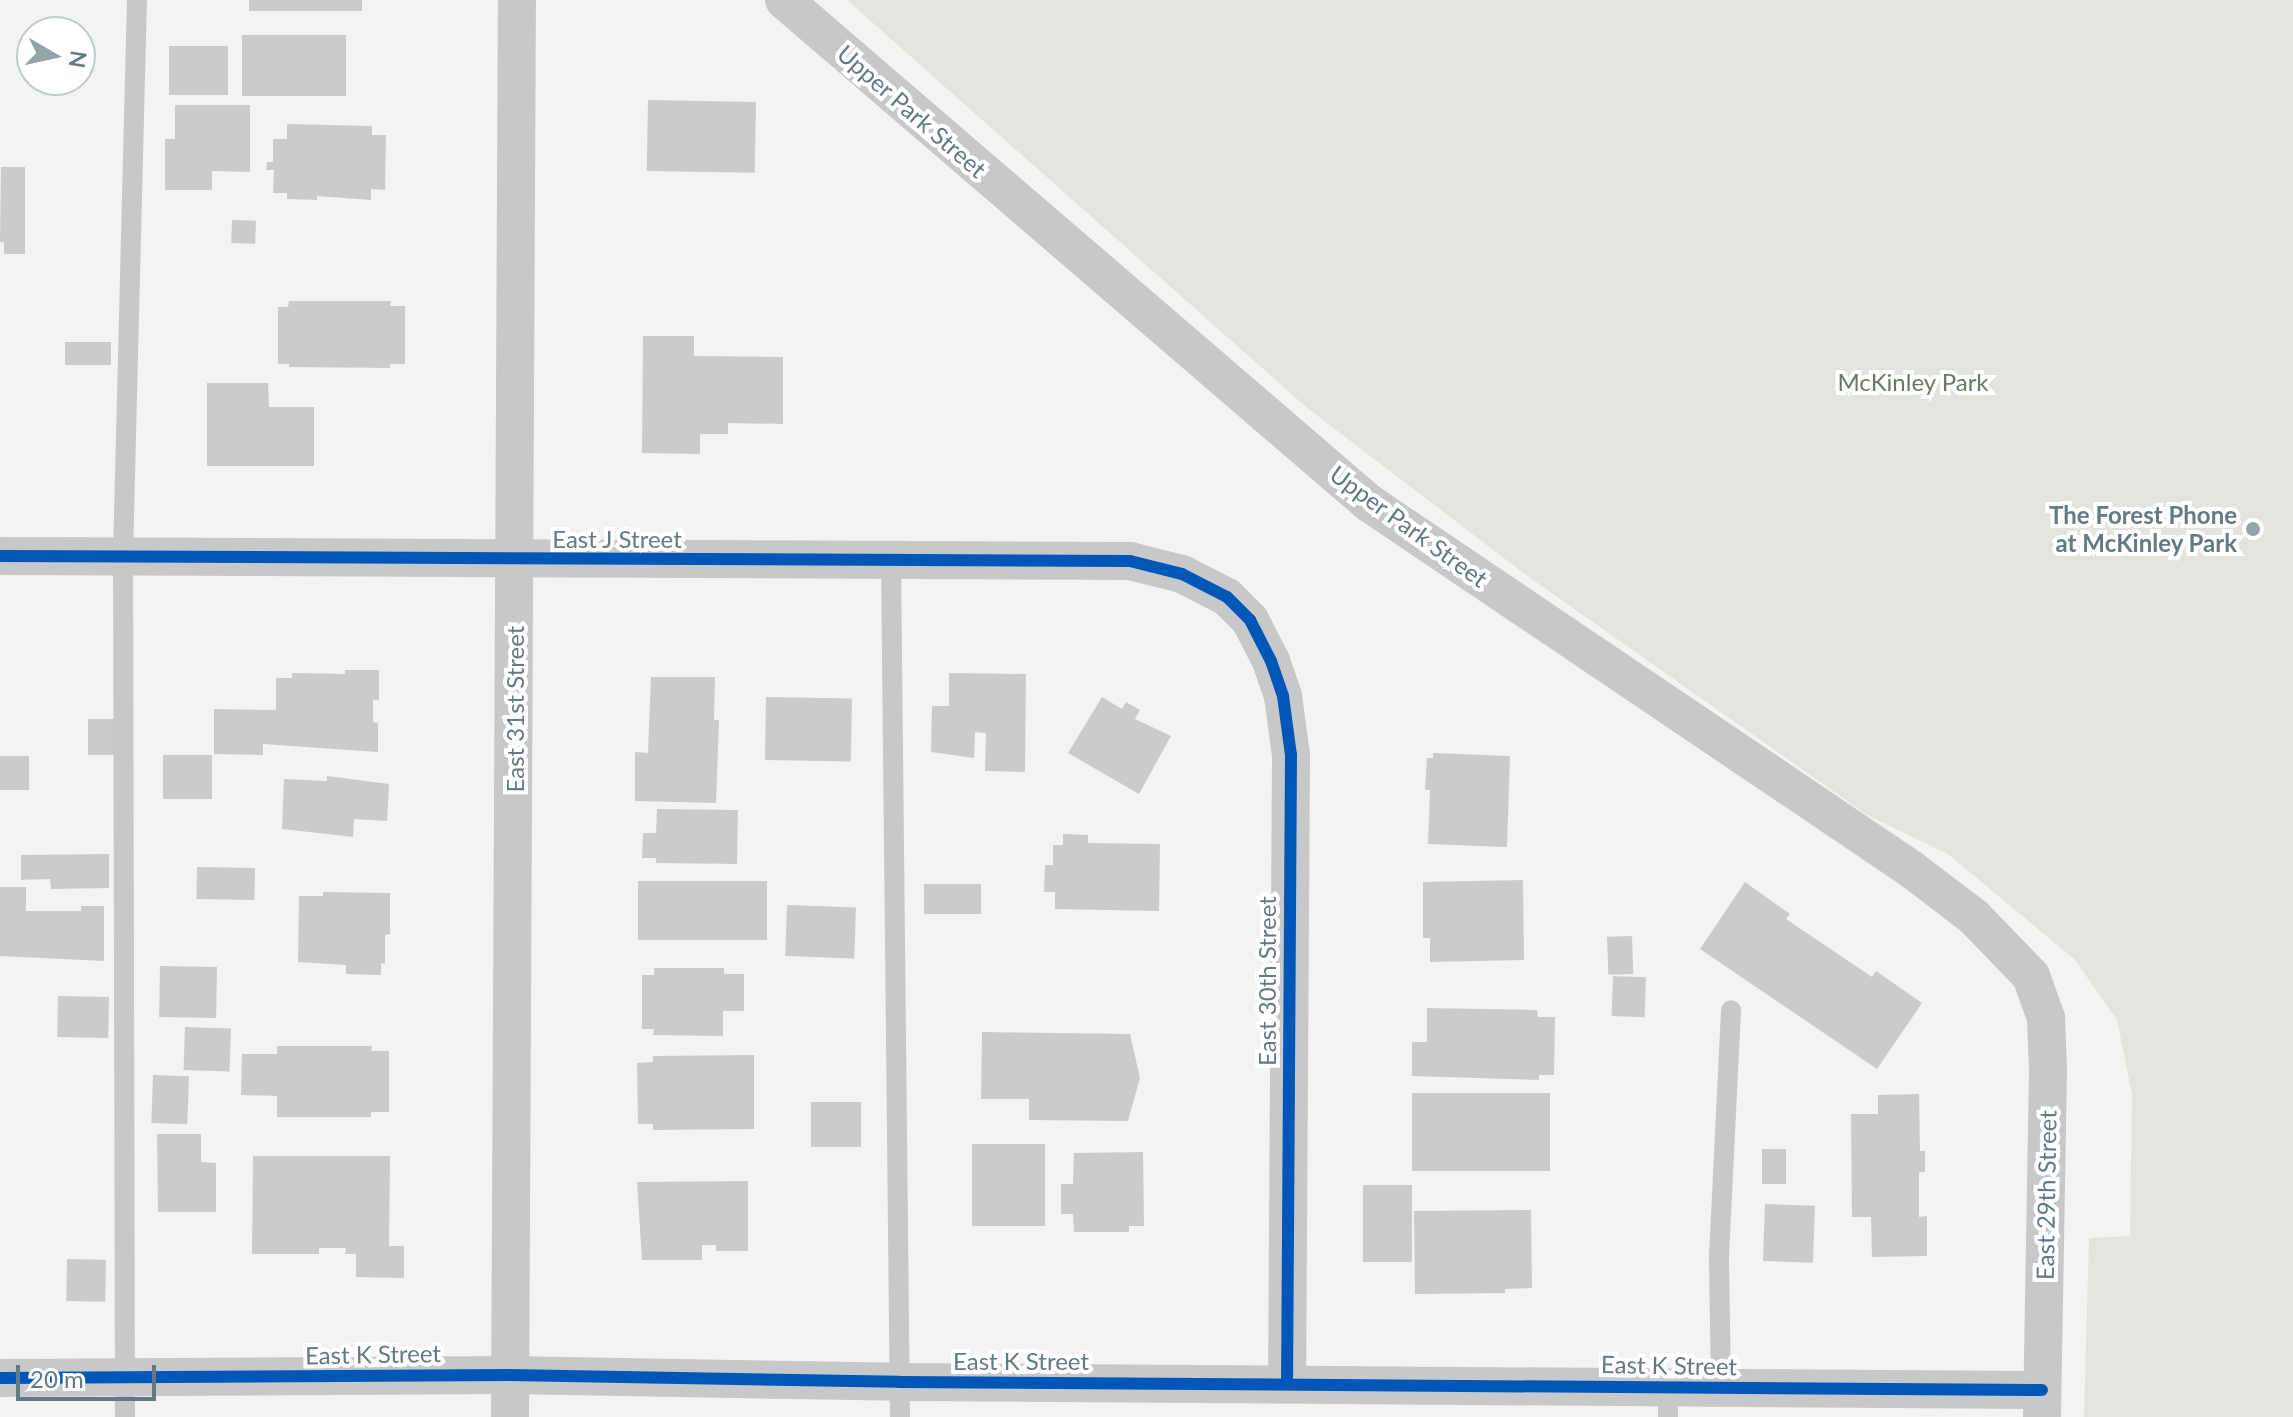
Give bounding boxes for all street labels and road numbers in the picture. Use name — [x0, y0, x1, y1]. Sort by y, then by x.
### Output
street label: Upper Park Street — [832, 38, 992, 184]
street label: Upper Park Street — [1325, 459, 1493, 593]
street label: East J Street — [552, 525, 682, 553]
street label: East 31st Street — [501, 626, 529, 792]
street label: East 30th Street — [1253, 896, 1281, 1066]
street label: East 29th Street — [2030, 1110, 2062, 1280]
street label: East K Street — [305, 1338, 441, 1370]
street label: East K Street — [953, 1347, 1089, 1375]
street label: East K Street — [1601, 1349, 1737, 1381]

